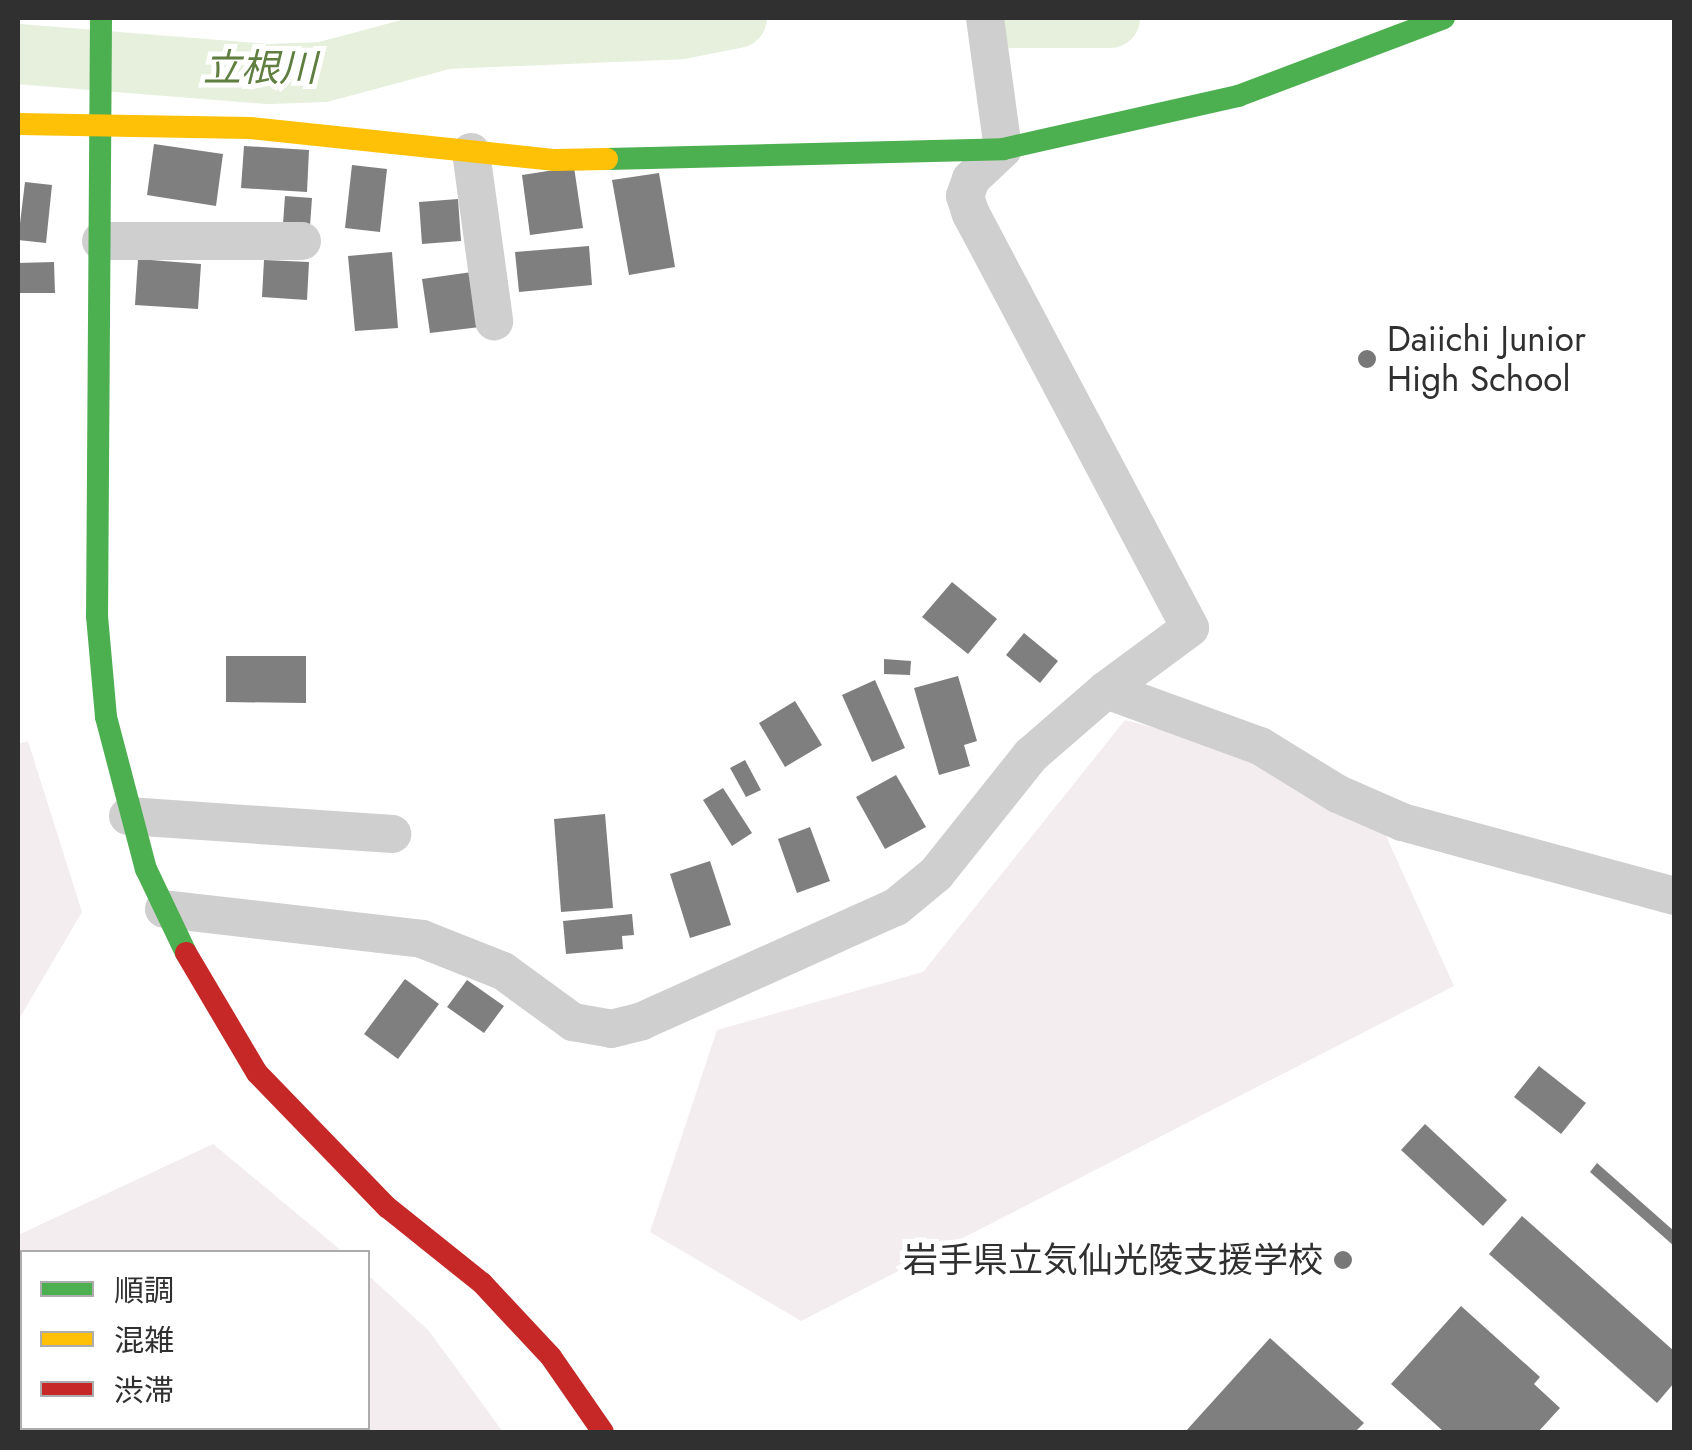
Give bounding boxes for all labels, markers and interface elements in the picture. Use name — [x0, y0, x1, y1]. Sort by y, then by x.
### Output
water label: 立根川 — [203, 45, 317, 91]
place label: Daiichi Junior High School — [1387, 318, 1586, 400]
marker: Daiichi Junior High School — [1356, 348, 1378, 370]
place label: 岩手県立気仙光陵支援学校 — [903, 1239, 1323, 1281]
marker: 岩手県立気仙光陵支援学校 — [1332, 1249, 1354, 1271]
legend — [20, 1250, 370, 1430]
text: 順調 — [114, 1269, 174, 1312]
text: 混雑 — [114, 1319, 174, 1362]
text: 渋滞 — [114, 1369, 174, 1412]

